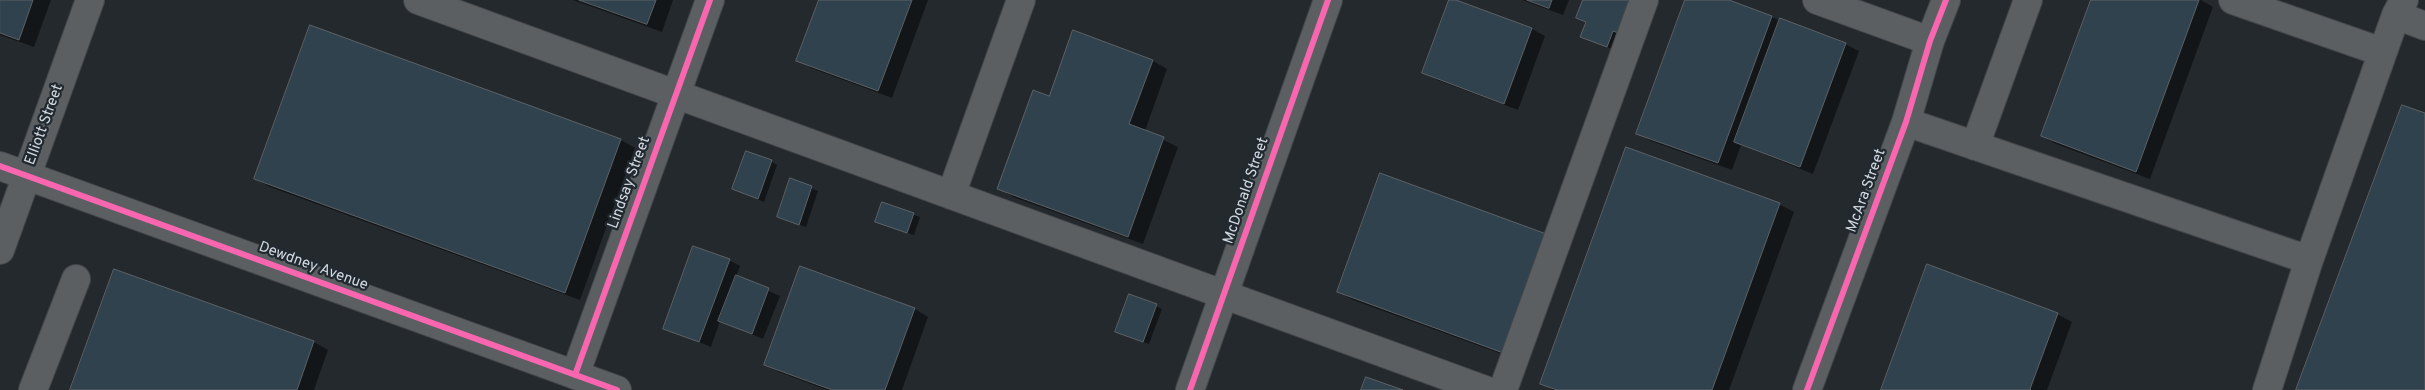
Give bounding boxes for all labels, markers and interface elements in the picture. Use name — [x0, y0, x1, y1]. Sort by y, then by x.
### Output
street label: Elliott Street — [22, 82, 68, 168]
street label: Lindsay Street — [605, 134, 655, 232]
street label: McDonald Street — [1220, 135, 1274, 247]
street label: McAra Street — [1843, 147, 1891, 235]
street label: Dewdney Avenue — [256, 239, 370, 295]

